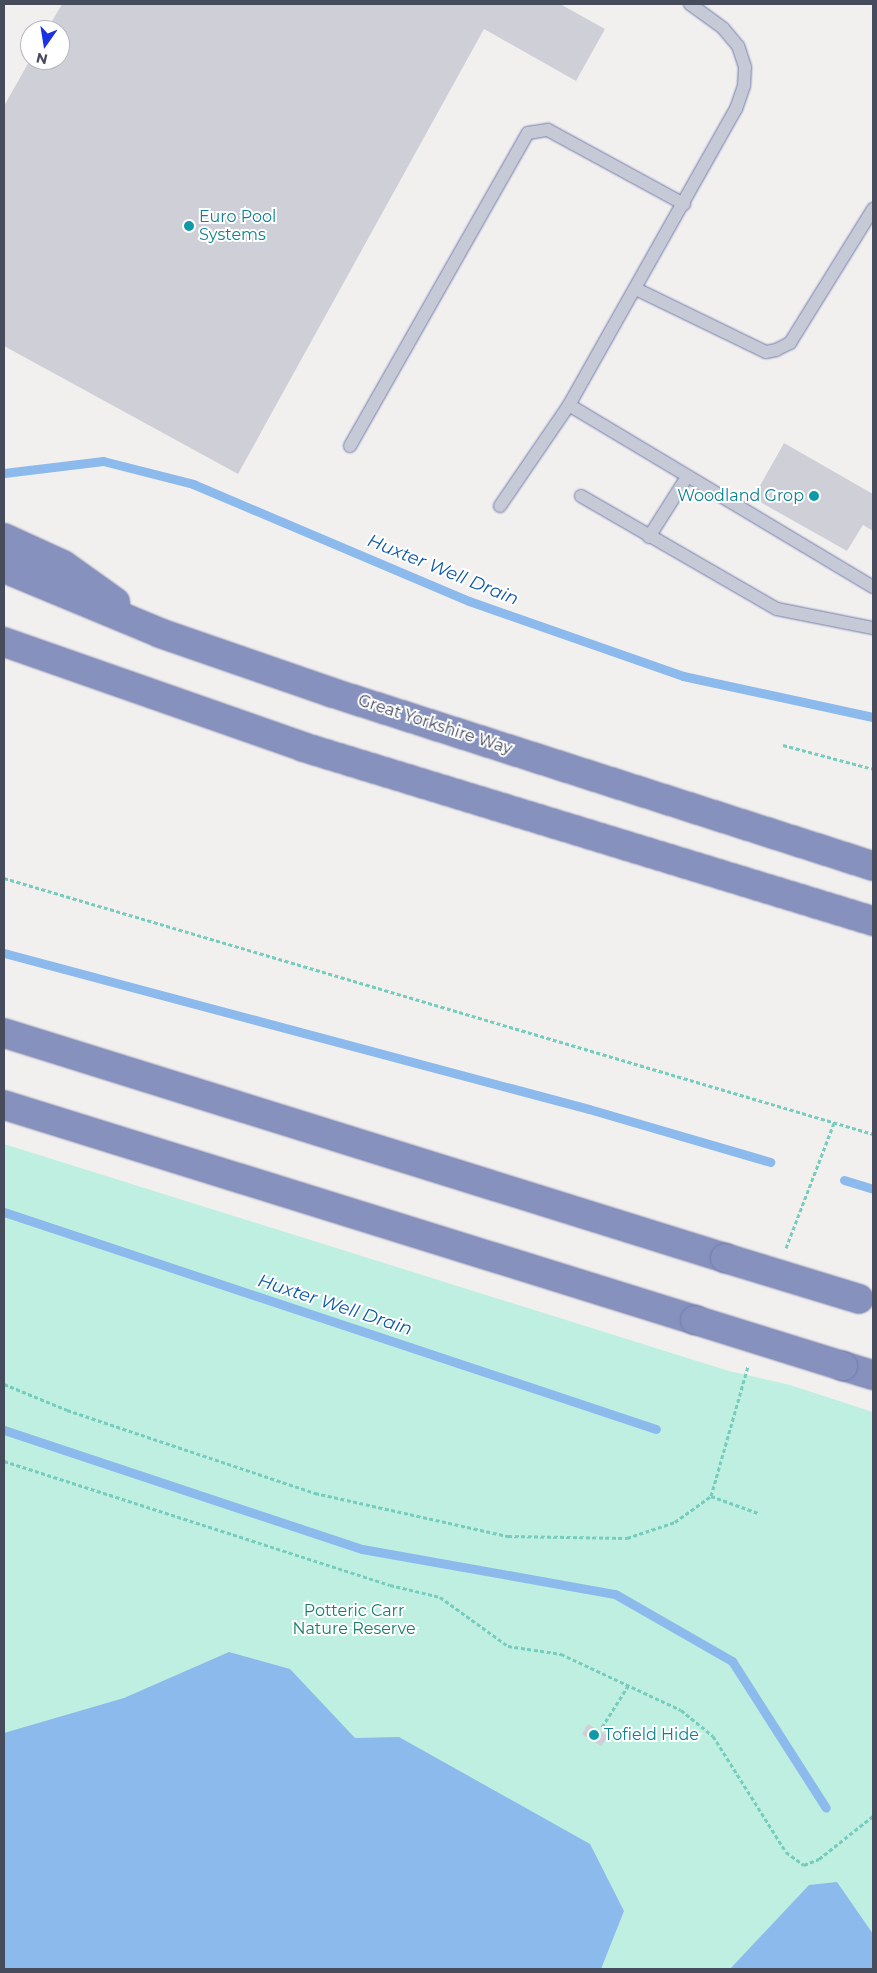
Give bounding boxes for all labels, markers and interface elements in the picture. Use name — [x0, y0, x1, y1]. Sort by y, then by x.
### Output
north arrow — [20, 20, 70, 70]
text: N — [34, 49, 49, 69]
place label: Euro Pool Systems — [199, 207, 276, 245]
marker: Euro Pool Systems — [183, 220, 195, 232]
place label: Woodland Grop — [677, 486, 804, 506]
marker: Woodland Grop — [808, 490, 820, 502]
water label: Huxter Well Drain — [364, 530, 522, 610]
street label: Great Yorkshire Way — [356, 691, 514, 759]
water label: Huxter Well Drain — [255, 1270, 415, 1340]
park label: Potteric Carr Nature Reserve — [292, 1601, 416, 1639]
place label: Tofield Hide — [604, 1725, 699, 1745]
marker: Tofield Hide — [588, 1729, 600, 1741]

